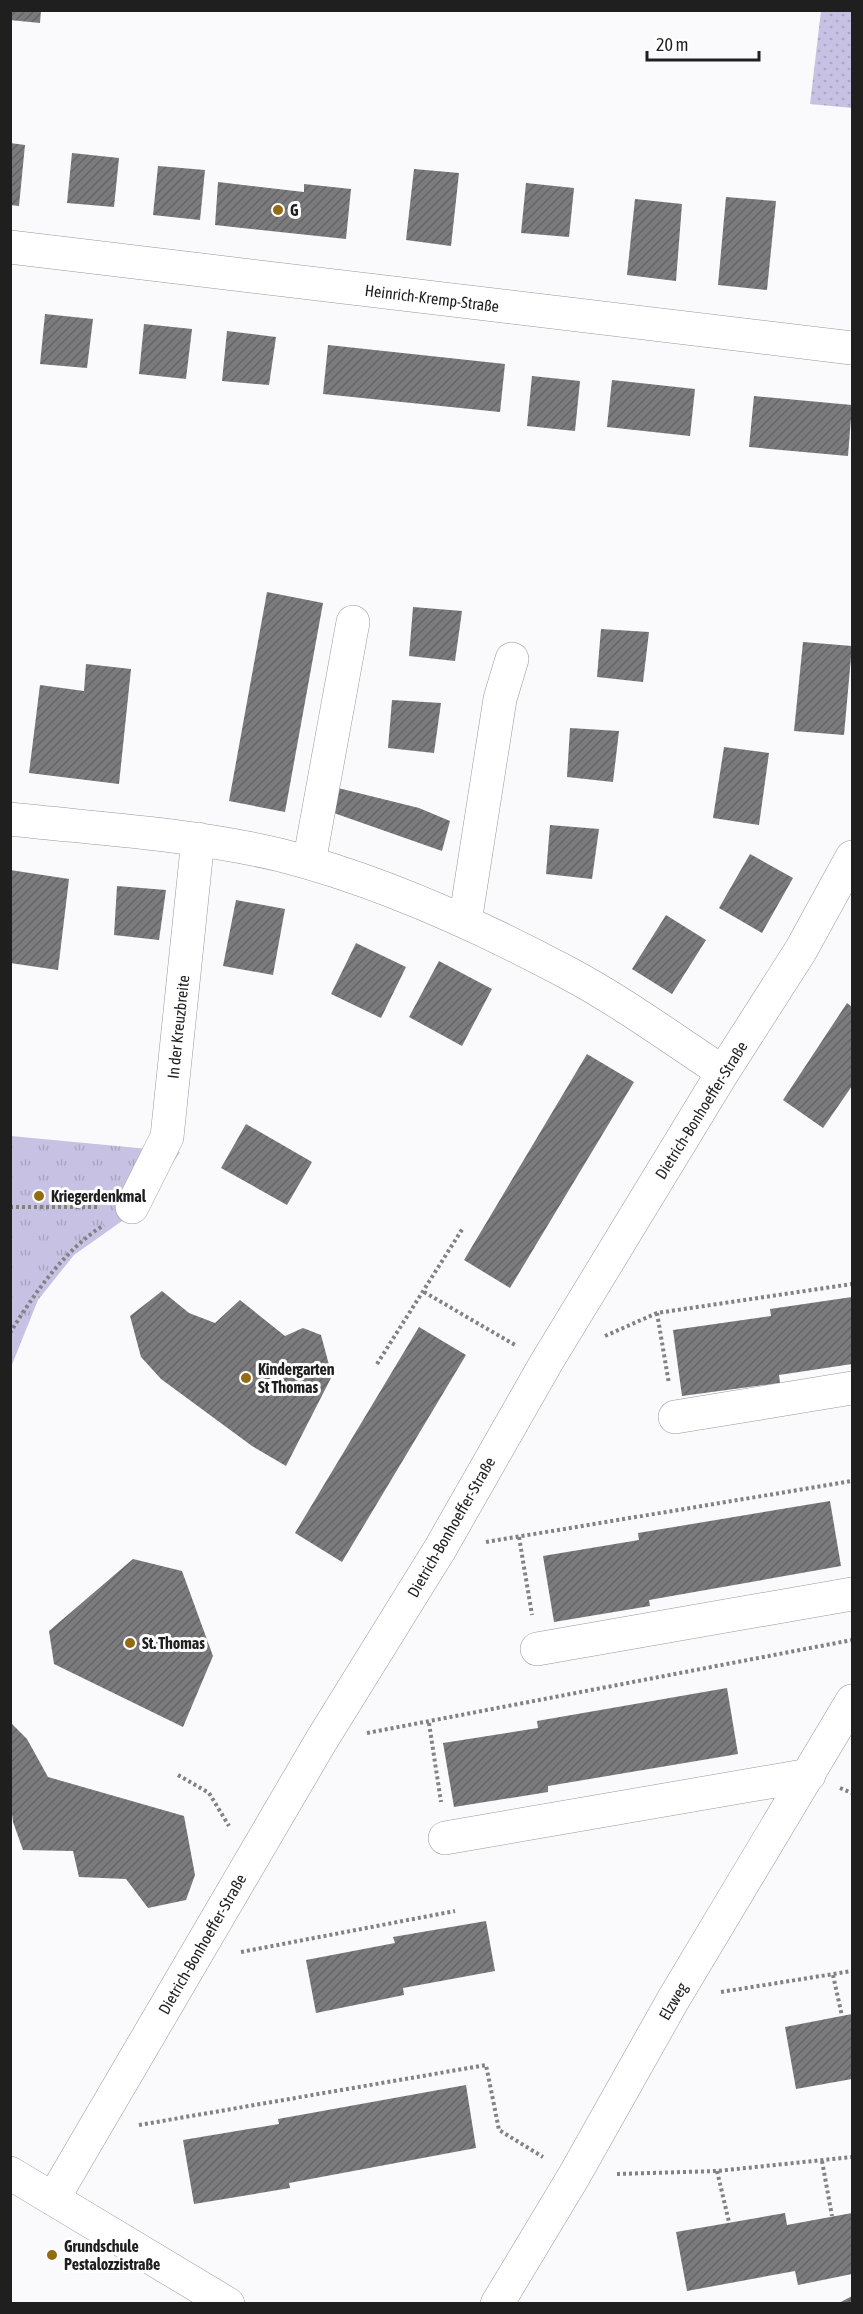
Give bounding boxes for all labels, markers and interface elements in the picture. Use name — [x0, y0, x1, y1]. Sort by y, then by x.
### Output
scale bar — [647, 24, 760, 62]
text: 20 m — [656, 34, 688, 55]
place label: G — [290, 201, 299, 219]
marker: G — [271, 203, 285, 217]
street label: Heinrich-Kremp-Straße — [364, 281, 500, 316]
street label: In der Kreuzbreite — [164, 974, 192, 1080]
street label: Dietrich-Bonhoeffer-Straße — [651, 1038, 751, 1182]
place label: Kriegerdenkmal — [51, 1187, 147, 1205]
marker: Kriegerdenkmal — [32, 1189, 46, 1203]
place label: Kindergarten St Thomas — [258, 1360, 335, 1396]
marker: Kindergarten St Thomas — [239, 1371, 253, 1385]
street label: Dietrich-Bonhoeffer-Straße — [404, 1454, 498, 1600]
place label: St. Thomas — [142, 1634, 205, 1652]
marker: St. Thomas — [123, 1636, 137, 1650]
street label: Dietrich-Bonhoeffer-Straße — [155, 1871, 249, 2017]
street label: Elzweg — [655, 1979, 692, 2023]
place label: Grundschule Pestalozzistraße — [64, 2237, 160, 2273]
marker: Grundschule Pestalozzistraße — [45, 2248, 59, 2262]

